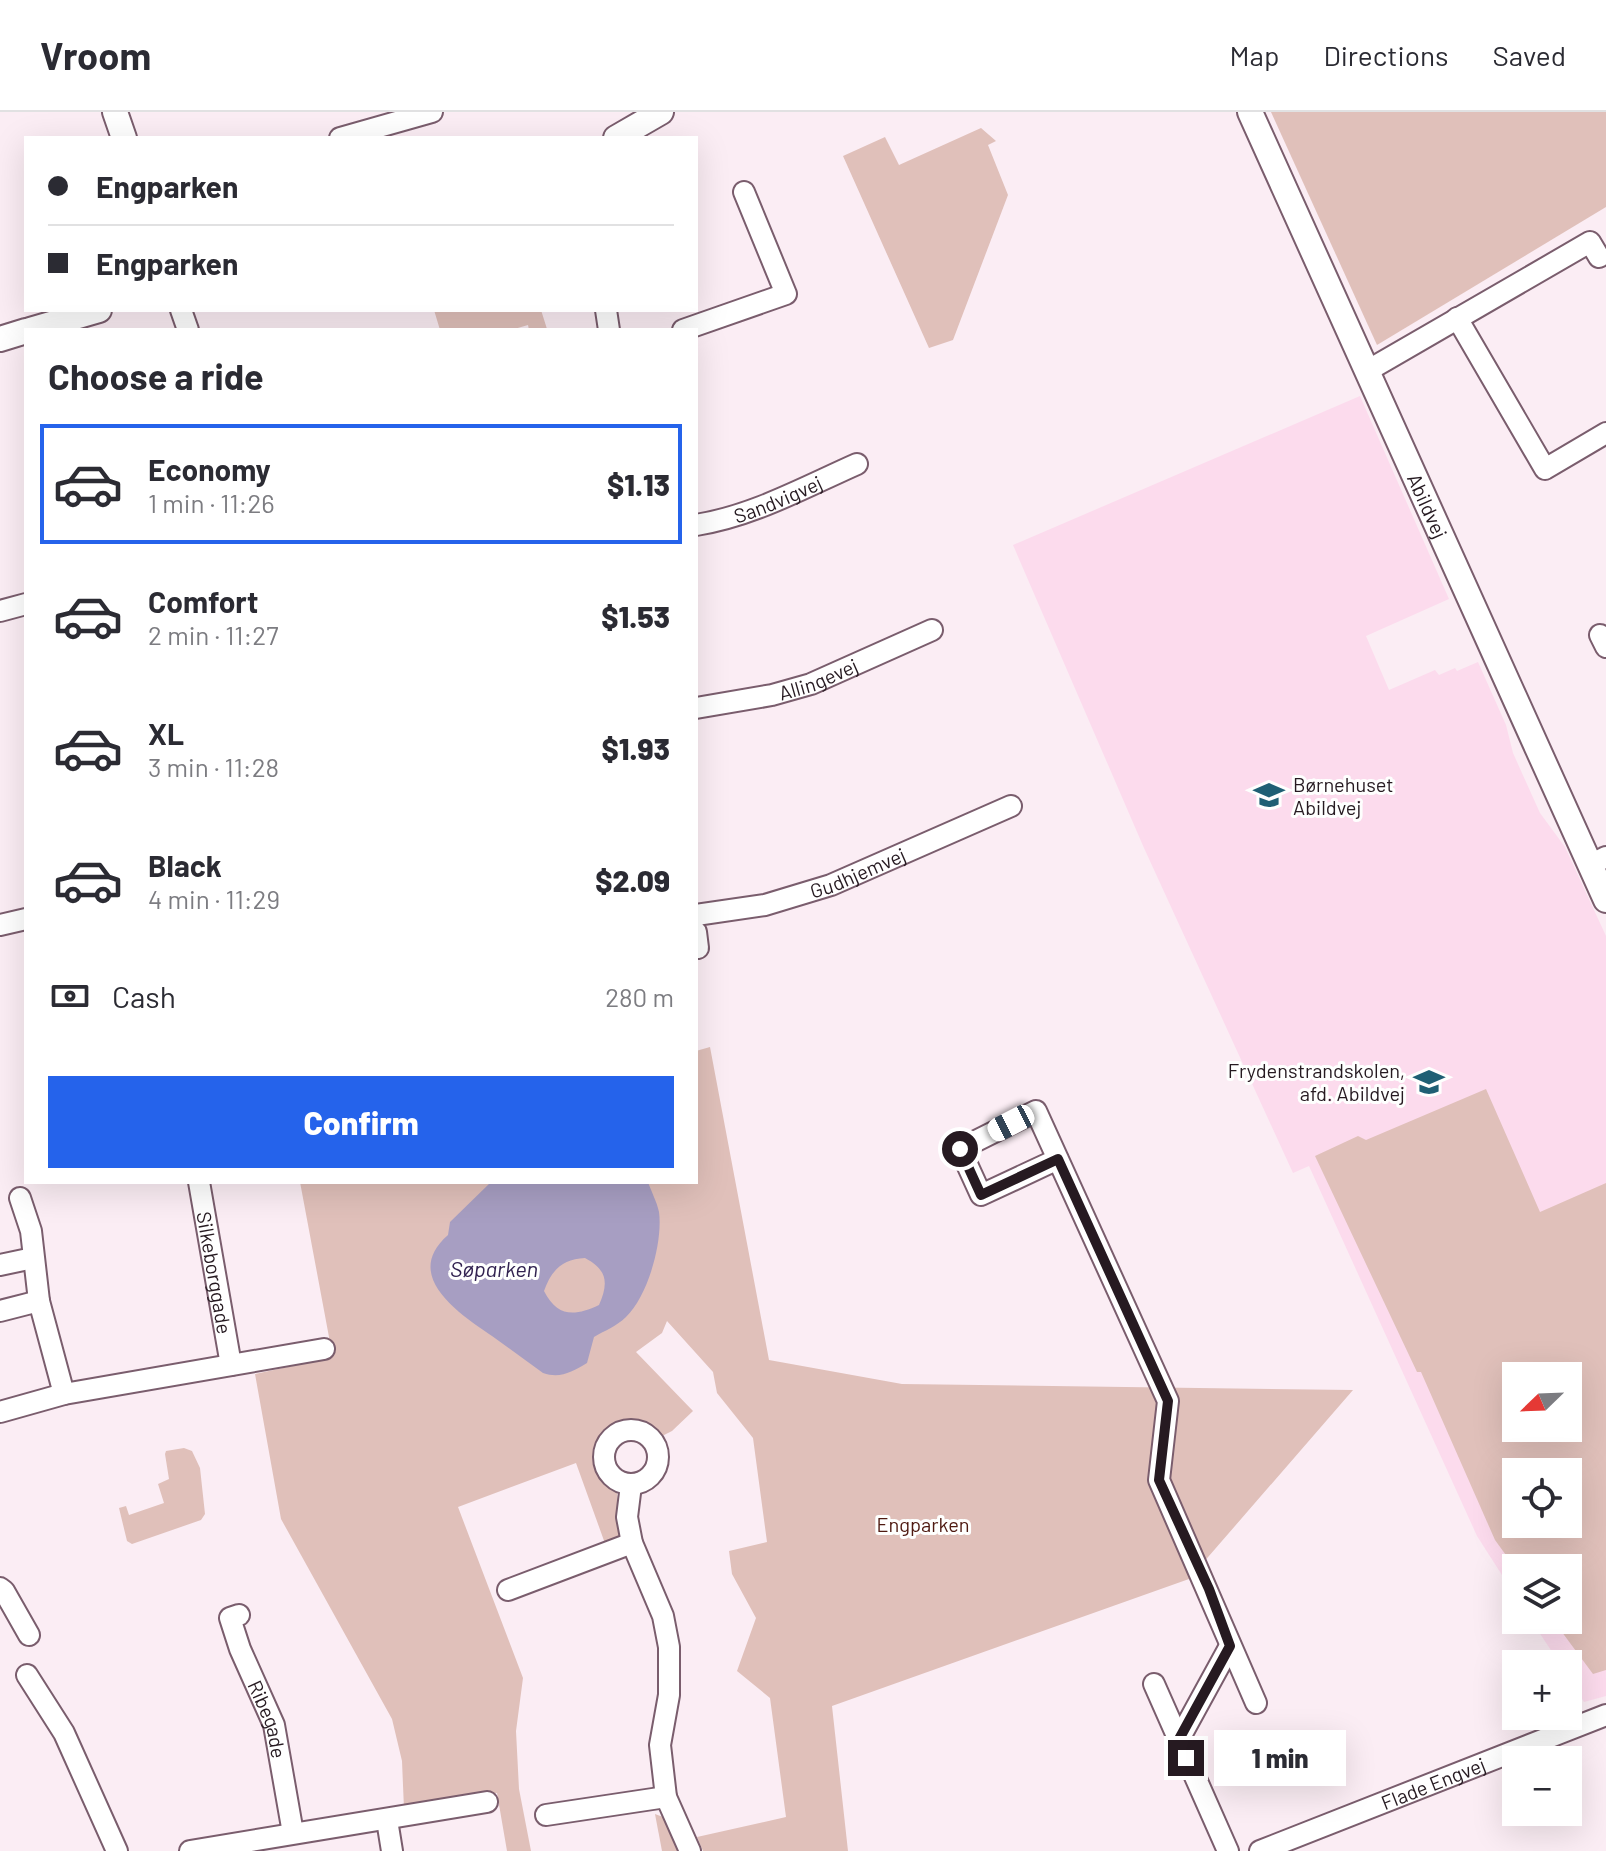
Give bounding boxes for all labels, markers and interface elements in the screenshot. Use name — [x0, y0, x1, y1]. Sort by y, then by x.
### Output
text: Vroom — [40, 32, 151, 78]
text: Map — [1230, 38, 1279, 72]
text: Directions — [1323, 38, 1449, 72]
text: Saved — [1493, 38, 1566, 72]
text: Engparken — [96, 168, 238, 204]
text: Engparken — [96, 245, 238, 281]
text: Choose a ride — [48, 354, 264, 397]
icon: car — [52, 448, 124, 520]
text: Economy — [148, 451, 271, 487]
text: $1.13 — [607, 466, 670, 502]
street label: Sandvigvej — [731, 470, 826, 528]
street label: Abildvej — [1403, 470, 1453, 542]
text: 1 min · 11:26 — [148, 487, 275, 518]
icon: car — [52, 580, 124, 652]
text: Comfort — [148, 583, 258, 619]
text: $1.53 — [601, 598, 670, 634]
text: 2 min · 11:27 — [148, 619, 278, 650]
street label: Allingevej — [776, 653, 861, 705]
icon: car — [52, 712, 124, 784]
text: XL — [148, 715, 184, 751]
text: $1.93 — [602, 730, 670, 766]
text: 3 min · 11:28 — [148, 751, 279, 782]
place label: Børnehuset Abildvej — [1293, 772, 1394, 819]
school or university icon: Børnehuset Abildvej — [1252, 778, 1286, 812]
street label: Gudhjemvej — [807, 842, 909, 903]
icon: car — [52, 844, 124, 916]
text: Black — [148, 847, 222, 883]
text: $2.09 — [595, 862, 670, 898]
text: 4 min · 11:29 — [148, 883, 280, 914]
icon: cash — [48, 974, 92, 1018]
text: Cash — [112, 978, 176, 1014]
text: 280 m — [605, 981, 674, 1012]
place label: Frydenstrandskolen, afd. Abildvej — [1228, 1058, 1405, 1105]
school or university icon: Frydenstrandskolen, afd. Abildvej — [1412, 1065, 1446, 1099]
button: Confirm — [48, 1076, 674, 1168]
car — [984, 1101, 1038, 1145]
route start — [942, 1131, 978, 1167]
street label: Silkeborggade — [192, 1210, 237, 1336]
water label: Søparken — [450, 1255, 538, 1281]
north arrow — [1502, 1362, 1582, 1442]
map controls — [1502, 1362, 1582, 1826]
button: locate — [1502, 1458, 1582, 1538]
park label: Engparken — [876, 1512, 970, 1536]
button: layers — [1502, 1554, 1582, 1634]
button: + — [1502, 1650, 1582, 1730]
street label: Ribegade — [243, 1676, 292, 1760]
callout: 1 min — [1214, 1730, 1346, 1786]
route end — [1168, 1740, 1204, 1776]
text: 1 min — [1251, 1742, 1309, 1773]
button: − — [1502, 1746, 1582, 1826]
street label: Flade Engvej — [1377, 1752, 1489, 1814]

